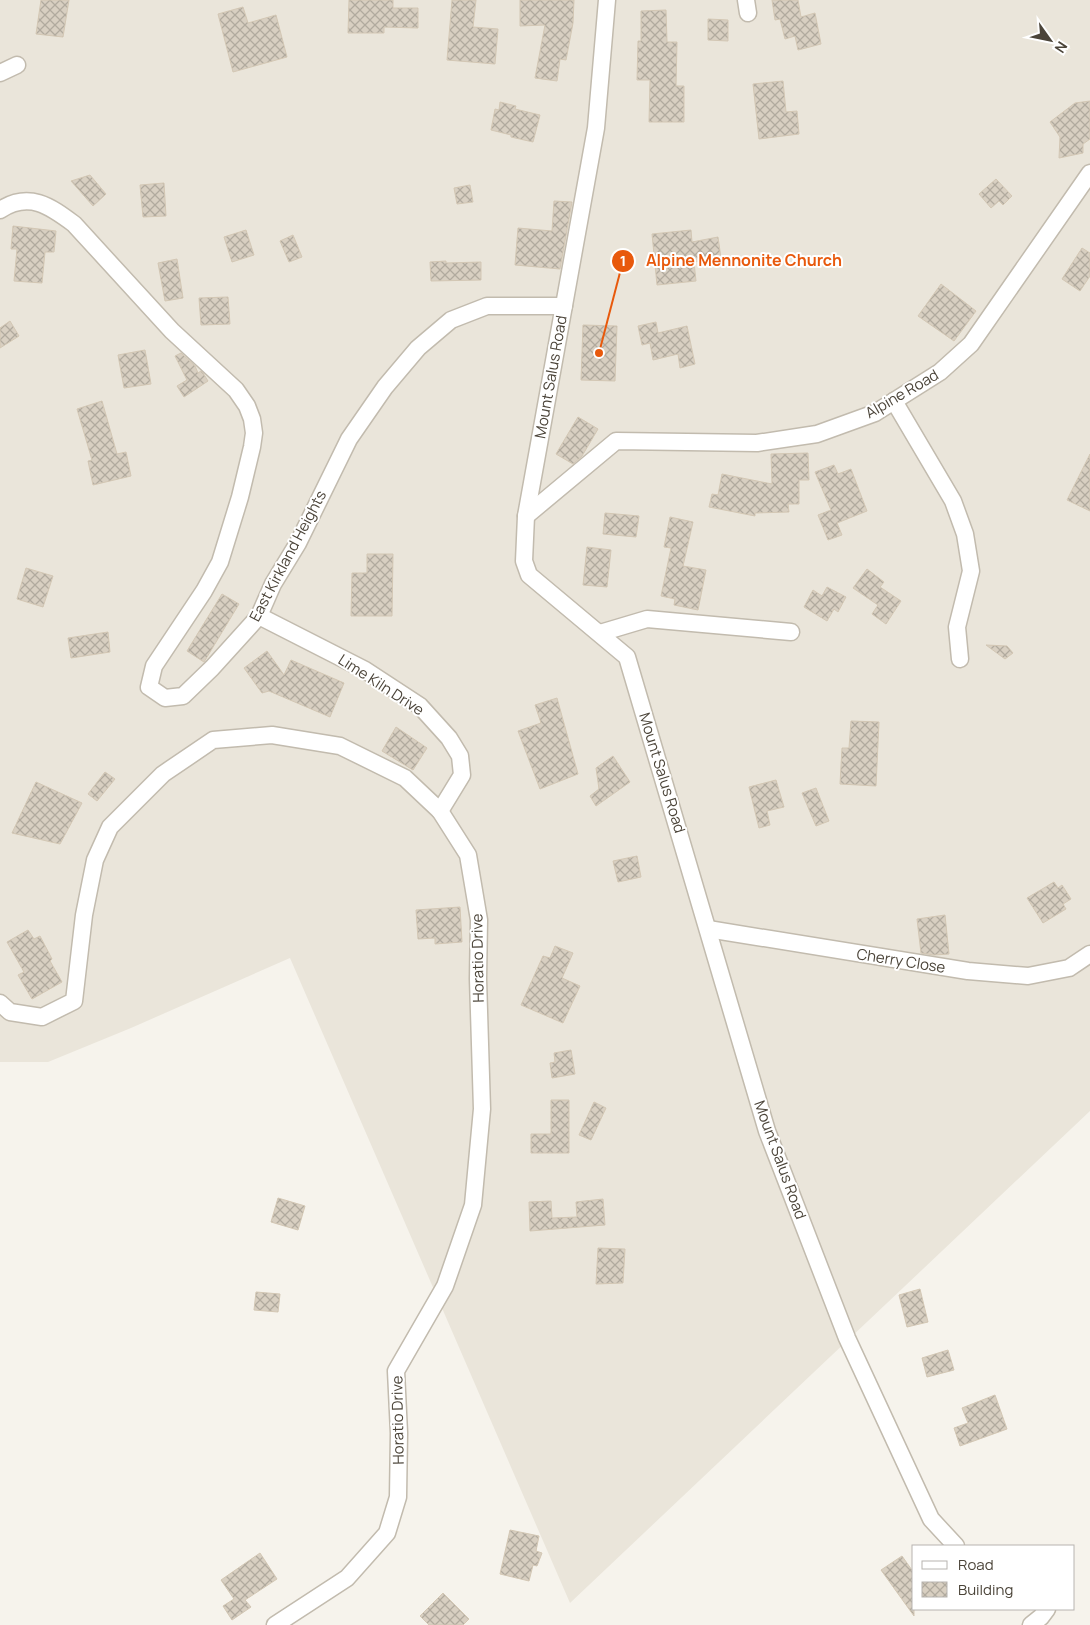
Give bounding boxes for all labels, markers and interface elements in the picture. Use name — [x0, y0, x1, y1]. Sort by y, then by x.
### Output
north arrow — [1025, 15, 1075, 65]
text: N — [1051, 38, 1072, 57]
callout: Alpine Mennonite Church — [610, 245, 852, 276]
text: Alpine Mennonite Church — [646, 249, 842, 271]
text: 1 — [620, 250, 626, 271]
street label: Mount Salus Road — [529, 314, 572, 440]
street label: Alpine Road — [861, 364, 942, 423]
street label: East Kirkland Heights — [244, 486, 331, 625]
street label: Lime Kiln Drive — [334, 649, 428, 720]
street label: Mount Salus Road — [634, 710, 691, 836]
street label: Horatio Drive — [466, 913, 489, 1003]
street label: Cherry Close — [855, 943, 947, 978]
street label: Mount Salus Road — [749, 1098, 812, 1222]
street label: Horatio Drive — [386, 1375, 409, 1465]
legend — [912, 1545, 1075, 1610]
text: Road — [958, 1554, 994, 1575]
text: Building — [958, 1579, 1013, 1600]

